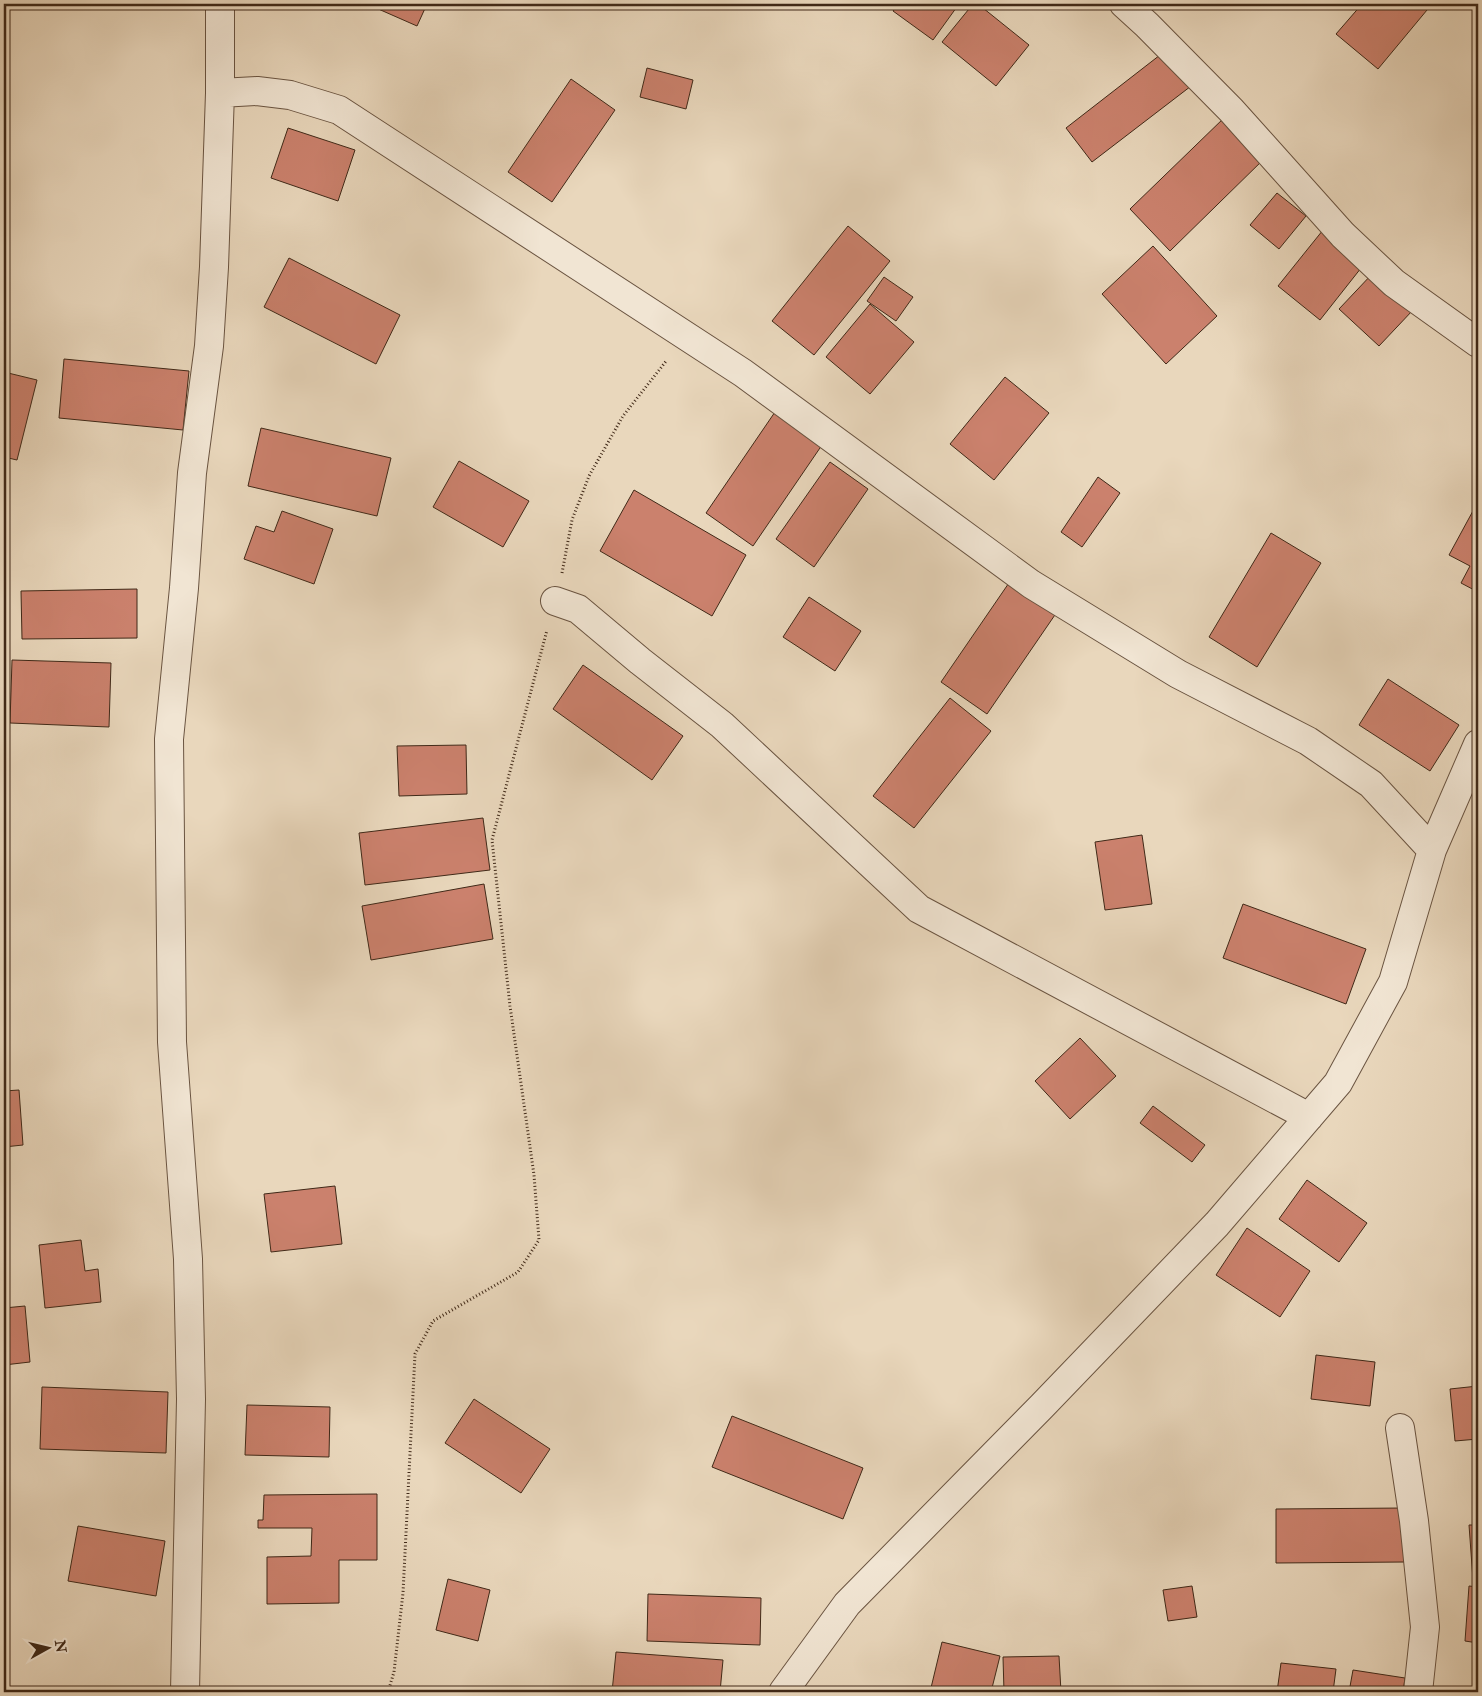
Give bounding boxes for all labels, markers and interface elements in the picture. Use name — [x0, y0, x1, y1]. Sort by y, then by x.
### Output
north arrow — [22, 1624, 72, 1674]
text: N — [51, 1638, 70, 1654]

